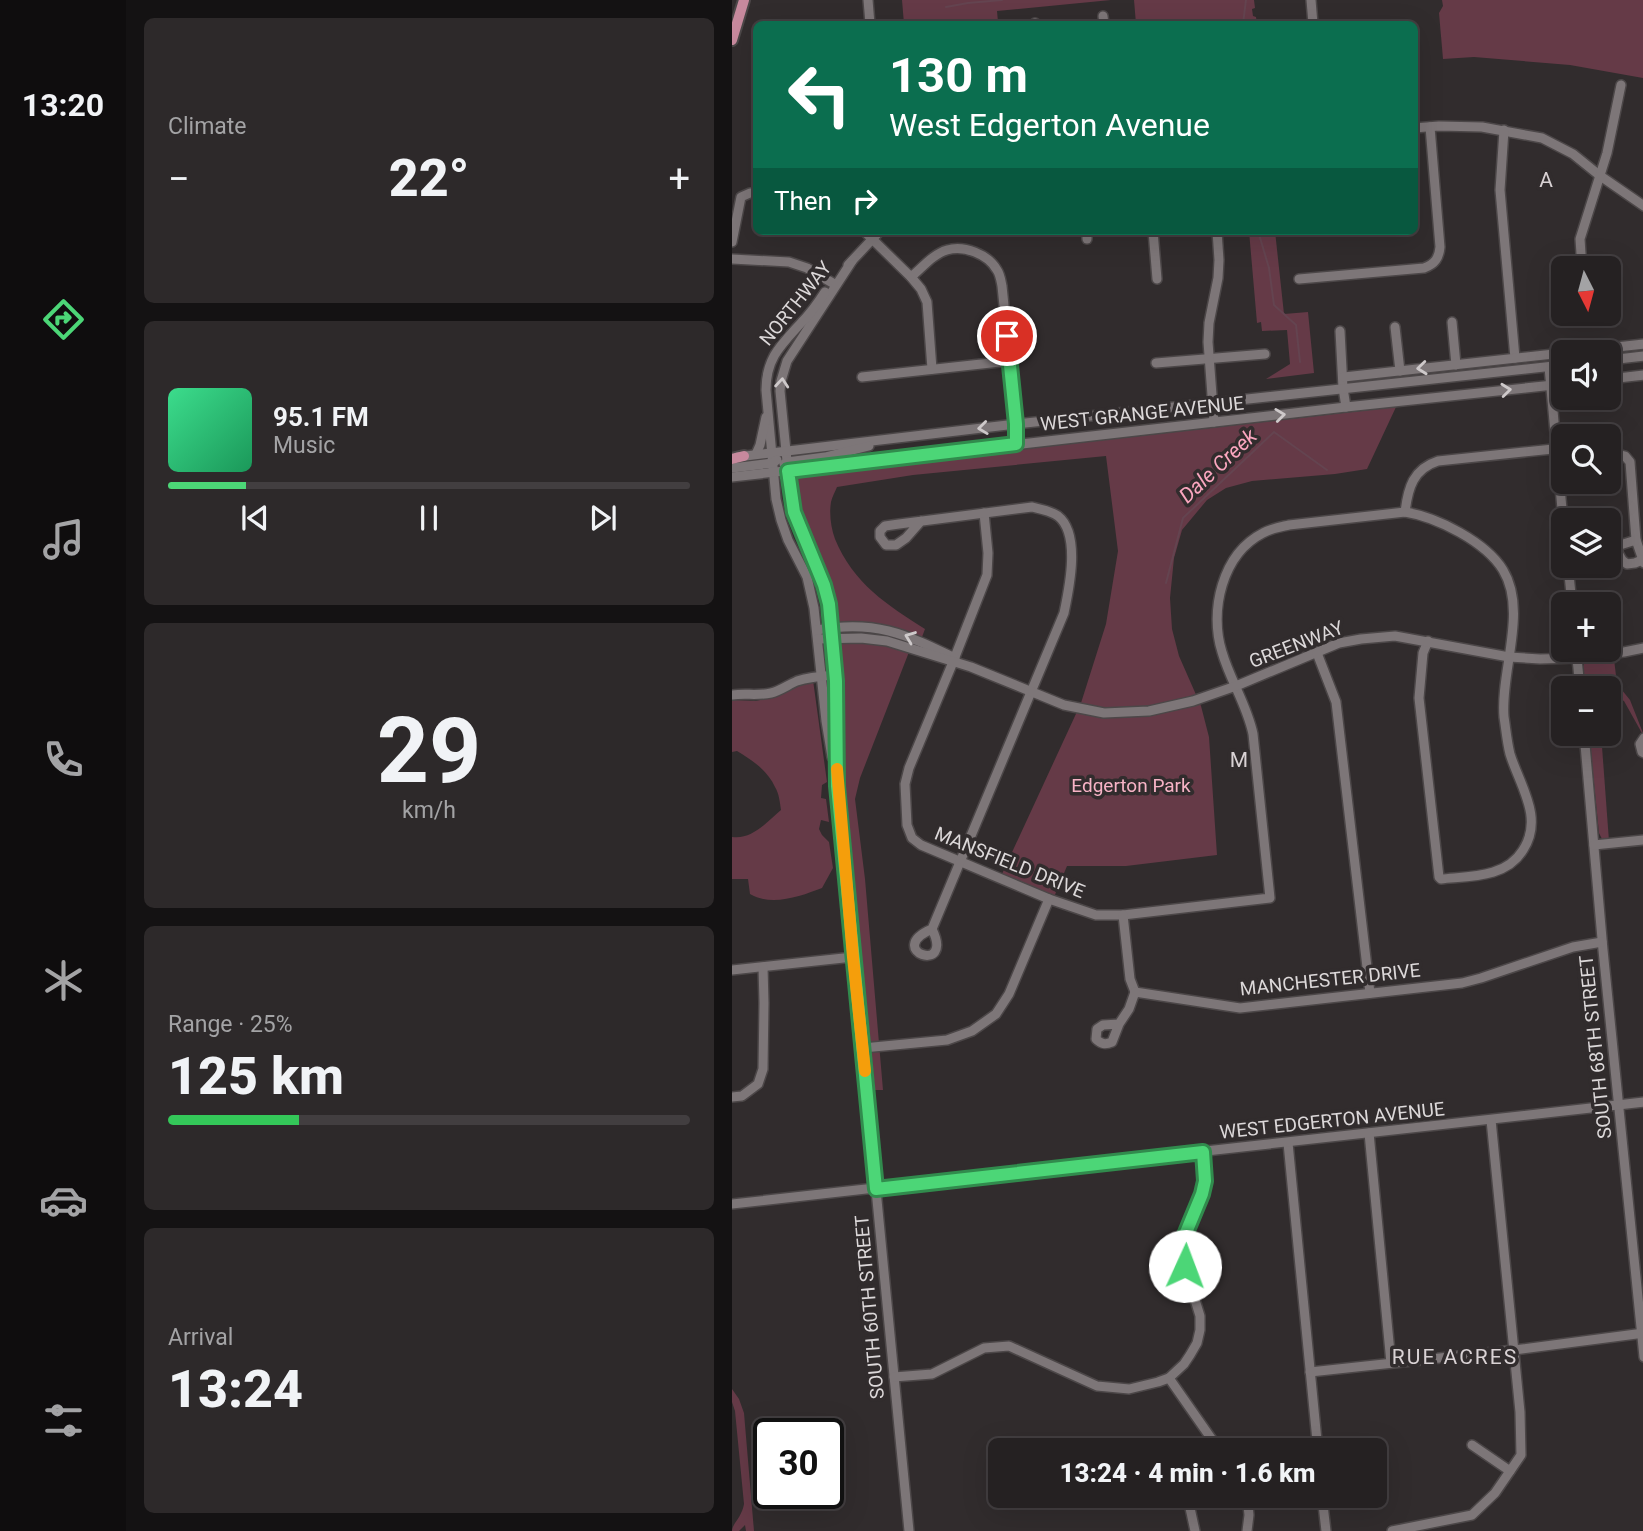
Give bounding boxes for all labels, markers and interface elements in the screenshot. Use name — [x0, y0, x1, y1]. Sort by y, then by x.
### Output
text: 130 m — [889, 47, 1028, 104]
icon: left — [774, 49, 865, 140]
text: 13:20 — [22, 86, 104, 124]
text: West Edgerton Avenue — [889, 106, 1210, 144]
text: Climate — [168, 113, 247, 140]
text: 22° — [389, 148, 469, 209]
text: − — [168, 157, 190, 201]
text: + — [668, 157, 690, 201]
district label: A — [1539, 168, 1555, 192]
icon: right — [846, 182, 884, 220]
text: Then — [774, 186, 832, 216]
street label: NORTHWAY — [754, 256, 837, 350]
north arrow — [1551, 256, 1621, 326]
map controls — [1551, 256, 1621, 746]
icon: directions — [39, 295, 88, 344]
pin — [977, 306, 1037, 366]
icon: arrive — [988, 317, 1026, 355]
button: sound — [1551, 340, 1621, 410]
one-way arrow — [1417, 361, 1428, 376]
one-way arrow — [774, 377, 789, 388]
one-way arrow — [1501, 383, 1512, 398]
street label: WEST GRANGE AVENUE — [1039, 391, 1245, 436]
text: 95.1 FM — [273, 402, 369, 432]
one-way arrow — [1274, 407, 1286, 422]
one-way arrow — [977, 420, 989, 435]
water label: Dale Creek — [1174, 424, 1262, 508]
button: search — [1551, 424, 1621, 494]
text: Music — [273, 432, 335, 459]
icon: previous — [236, 499, 274, 537]
icon: pause — [410, 499, 448, 537]
icon: next — [584, 499, 622, 537]
button: layers — [1551, 508, 1621, 578]
icon: music — [39, 515, 88, 564]
button: + — [1551, 592, 1621, 662]
street label: GREENWAY — [1246, 616, 1347, 673]
one-way arrow — [905, 631, 917, 645]
button: − — [1551, 676, 1621, 746]
text: 29 — [377, 698, 481, 804]
icon: phone — [39, 735, 88, 784]
district label: M — [1230, 748, 1250, 772]
park label: Edgerton Park — [1071, 774, 1191, 797]
text: km/h — [402, 797, 456, 824]
street label: MANSFIELD DRIVE — [931, 822, 1089, 903]
street label: SOUTH 68TH STREET — [1574, 954, 1617, 1140]
icon: climate — [39, 956, 88, 1005]
street label: MANCHESTER DRIVE — [1239, 959, 1422, 1000]
text: Range · 25% — [168, 1011, 293, 1038]
text: 125 km — [168, 1046, 344, 1107]
street label: WEST EDGERTON AVENUE — [1218, 1097, 1446, 1144]
icon: car — [39, 1176, 88, 1225]
street label: SOUTH 60TH STREET — [850, 1214, 889, 1400]
position arrow — [1148, 1229, 1222, 1303]
text: Arrival — [168, 1324, 233, 1351]
district label: RUE ACRES — [1392, 1345, 1518, 1369]
text: 13:24 — [168, 1359, 303, 1420]
icon: filters — [39, 1396, 88, 1445]
speed limit sign: 30 — [753, 1418, 844, 1509]
text: 13:24 · 4 min · 1.6 km — [1060, 1458, 1315, 1488]

